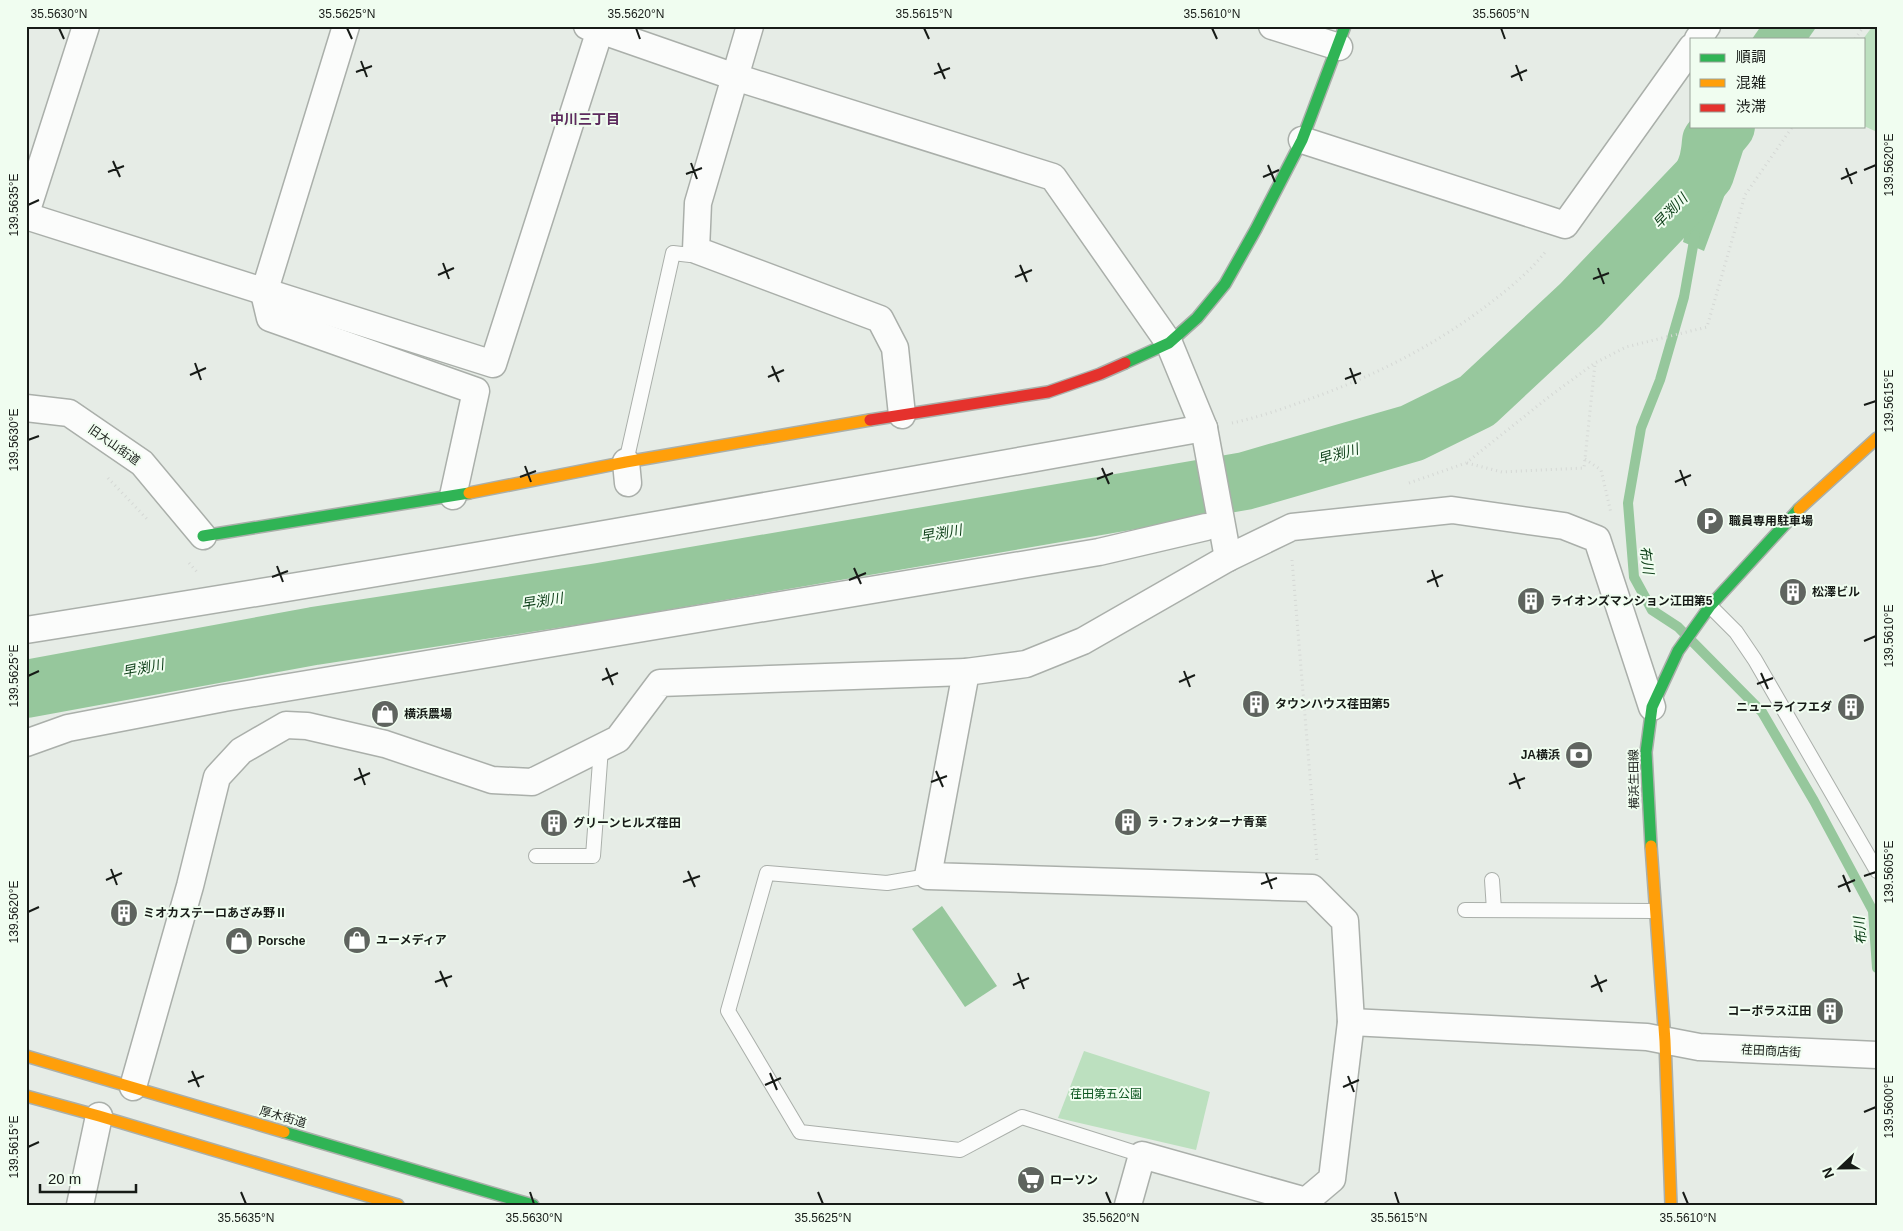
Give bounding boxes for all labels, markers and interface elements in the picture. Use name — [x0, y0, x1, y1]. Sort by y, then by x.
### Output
text: 35.5630°N — [31, 7, 87, 21]
text: 35.5625°N — [319, 7, 375, 21]
text: 35.5620°N — [608, 7, 664, 21]
text: 35.5615°N — [896, 7, 952, 21]
text: 35.5610°N — [1184, 7, 1240, 21]
text: 35.5605°N — [1473, 7, 1529, 21]
legend — [1690, 38, 1866, 128]
text: 順調 — [1736, 48, 1766, 65]
text: 混雑 — [1736, 74, 1766, 91]
text: 渋滞 — [1736, 98, 1766, 115]
district label: 中川三丁目 — [550, 111, 620, 127]
text: 139.5620°E — [1882, 134, 1896, 196]
text: 139.5635°E — [7, 174, 21, 236]
water label: 早渕川 — [1650, 189, 1692, 232]
text: 139.5615°E — [1882, 370, 1896, 432]
text: 139.5630°E — [7, 409, 21, 471]
street label: 旧大山街道 — [85, 422, 143, 468]
water label: 早渕川 — [1316, 440, 1362, 467]
parking icon: 職員専用駐車場 — [1695, 506, 1725, 536]
place label: 職員専用駐車場 — [1729, 514, 1813, 528]
water label: 早渕川 — [919, 521, 965, 545]
water label: 布川 — [1637, 545, 1657, 577]
building icon: 松澤ビル — [1778, 577, 1808, 607]
place label: 松澤ビル — [1812, 585, 1860, 599]
building icon: ライオンズマンション江田第5 — [1516, 586, 1546, 616]
water label: 早渕川 — [520, 590, 566, 612]
place label: ライオンズマンション江田第5 — [1550, 594, 1713, 608]
text: 139.5610°E — [1882, 605, 1896, 667]
text: 139.5625°E — [7, 645, 21, 707]
water label: 早渕川 — [121, 656, 167, 680]
building icon: タウンハウス荏田第5 — [1241, 689, 1271, 719]
building icon: ニューライフエダ — [1836, 692, 1866, 722]
place label: タウンハウス荏田第5 — [1275, 697, 1390, 711]
shop icon: 横浜農場 — [370, 699, 400, 729]
place label: ニューライフエダ — [1736, 700, 1832, 714]
place label: 横浜農場 — [404, 707, 452, 721]
bank icon: JA横浜 — [1564, 740, 1594, 770]
place label: JA横浜 — [1521, 748, 1560, 762]
street label: 横浜生田線 — [1626, 749, 1642, 809]
building icon: ラ・フォンターナ青葉 — [1113, 807, 1143, 837]
building icon: グリーンヒルズ荏田 — [539, 808, 569, 838]
place label: ラ・フォンターナ青葉 — [1147, 815, 1267, 829]
place label: グリーンヒルズ荏田 — [573, 816, 680, 830]
text: 139.5605°E — [1882, 841, 1896, 903]
text: 139.5620°E — [7, 881, 21, 943]
building icon: ミオカステーロあざみ野Ⅱ — [109, 898, 139, 928]
place label: ミオカステーロあざみ野Ⅱ — [143, 906, 287, 920]
water label: 布川 — [1851, 914, 1869, 946]
shop icon: ユーメディア — [342, 925, 372, 955]
shop icon: Porsche — [224, 926, 254, 956]
place label: ユーメディア — [376, 933, 447, 947]
place label: Porsche — [258, 934, 306, 948]
building icon: コーポラス江田 — [1815, 996, 1845, 1026]
place label: コーポラス江田 — [1727, 1004, 1811, 1018]
street label: 荏田商店街 — [1741, 1042, 1801, 1060]
text: 139.5600°E — [1882, 1076, 1896, 1138]
park label: 荏田第五公園 — [1070, 1087, 1142, 1101]
street label: 厚木街道 — [258, 1104, 308, 1130]
text: 139.5615°E — [7, 1116, 21, 1178]
north arrow — [1816, 1144, 1866, 1194]
scale bar — [40, 1161, 136, 1193]
supermarket icon: ローソン — [1016, 1165, 1046, 1195]
text: N — [1819, 1165, 1837, 1181]
text: 20 m — [48, 1170, 81, 1187]
place label: ローソン — [1050, 1173, 1098, 1187]
text: 35.5635°N — [218, 1211, 274, 1225]
text: 35.5630°N — [506, 1211, 562, 1225]
text: 35.5625°N — [795, 1211, 851, 1225]
text: 35.5620°N — [1083, 1211, 1139, 1225]
text: 35.5615°N — [1371, 1211, 1427, 1225]
text: 35.5610°N — [1660, 1211, 1716, 1225]

